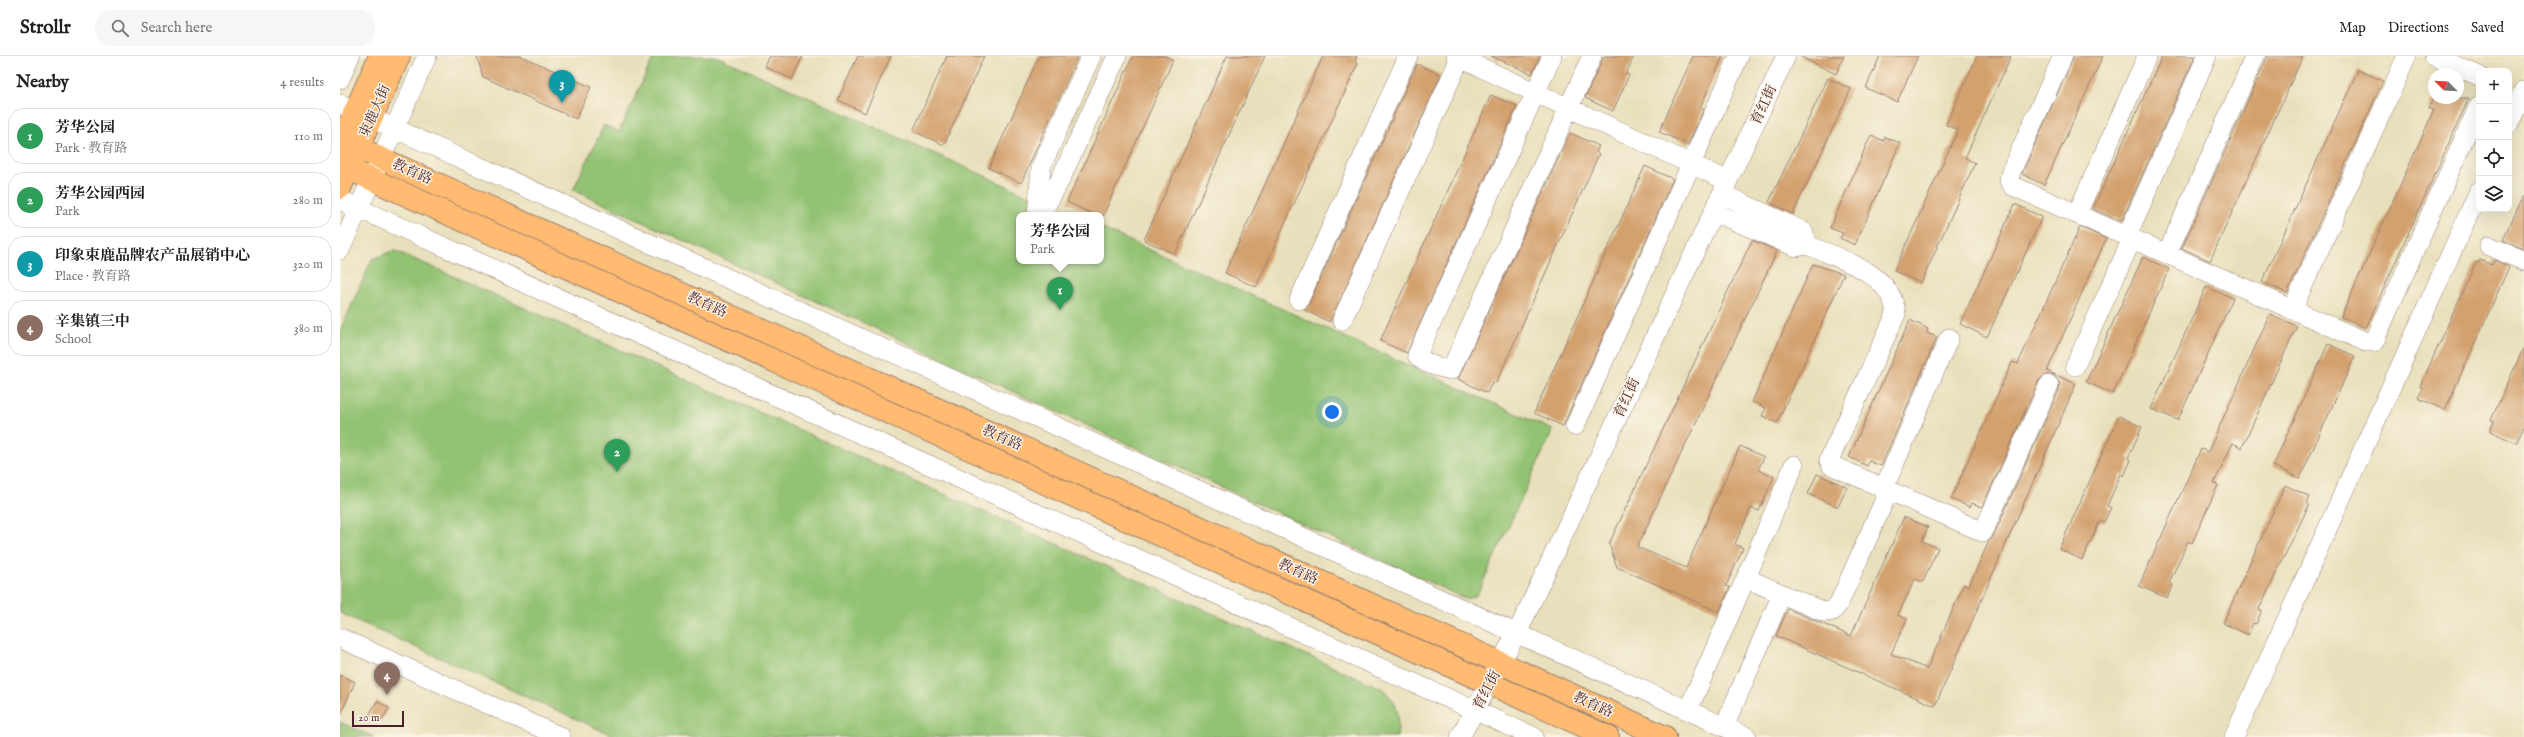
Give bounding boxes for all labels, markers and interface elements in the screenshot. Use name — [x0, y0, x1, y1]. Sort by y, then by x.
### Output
search box — [95, 10, 375, 46]
text: Strollr — [20, 16, 71, 40]
icon: search — [109, 17, 131, 39]
text: Search here — [141, 18, 212, 37]
text: Map — [2339, 19, 2366, 37]
text: Directions — [2388, 19, 2449, 37]
text: Saved — [2471, 19, 2504, 37]
north arrow — [2428, 68, 2464, 104]
map controls — [2476, 68, 2512, 212]
button: + — [2476, 68, 2512, 104]
pin: 3 — [549, 70, 575, 103]
text: Nearby — [16, 72, 69, 93]
text: 4 results — [280, 74, 324, 91]
street label: 束鹿大街 — [355, 82, 395, 140]
street label: 育红街 — [1747, 82, 1781, 128]
button: − — [2476, 104, 2512, 140]
text: 芳华公园 — [55, 118, 115, 137]
text: 1 — [28, 128, 32, 145]
text: 110 m — [294, 128, 323, 145]
text: Park · 教育路 — [55, 140, 127, 157]
button: locate — [2476, 140, 2512, 176]
street label: 教育路 — [389, 155, 435, 189]
button: layers — [2476, 176, 2512, 212]
text: 芳华公园西园 — [55, 184, 145, 203]
text: 2 — [27, 192, 33, 209]
text: 280 m — [293, 192, 323, 209]
text: Park — [55, 203, 80, 220]
popup — [1016, 212, 1104, 264]
text: 芳华公园 — [1030, 222, 1090, 241]
text: Park — [1030, 241, 1055, 258]
text: 印象束鹿品牌农产品展销中心 — [55, 246, 250, 265]
text: 3 — [28, 256, 32, 273]
text: 320 m — [293, 256, 323, 273]
text: Place · 教育路 — [55, 268, 131, 285]
pin: 1 — [1047, 277, 1073, 310]
street label: 教育路 — [684, 288, 730, 322]
text: 辛集镇三中 — [55, 312, 130, 331]
text: 4 — [27, 320, 33, 337]
text: 380 m — [294, 320, 323, 337]
text: School — [55, 331, 92, 348]
street label: 育红街 — [1610, 375, 1644, 421]
your location — [1322, 402, 1342, 422]
street label: 教育路 — [979, 421, 1025, 455]
pin: 2 — [604, 439, 630, 472]
street label: 教育路 — [1275, 555, 1321, 589]
pin: 4 — [374, 662, 400, 695]
street label: 育红街 — [1469, 667, 1505, 713]
street label: 教育路 — [1570, 688, 1616, 722]
scale bar — [352, 709, 404, 728]
text: 20 m — [358, 711, 379, 725]

